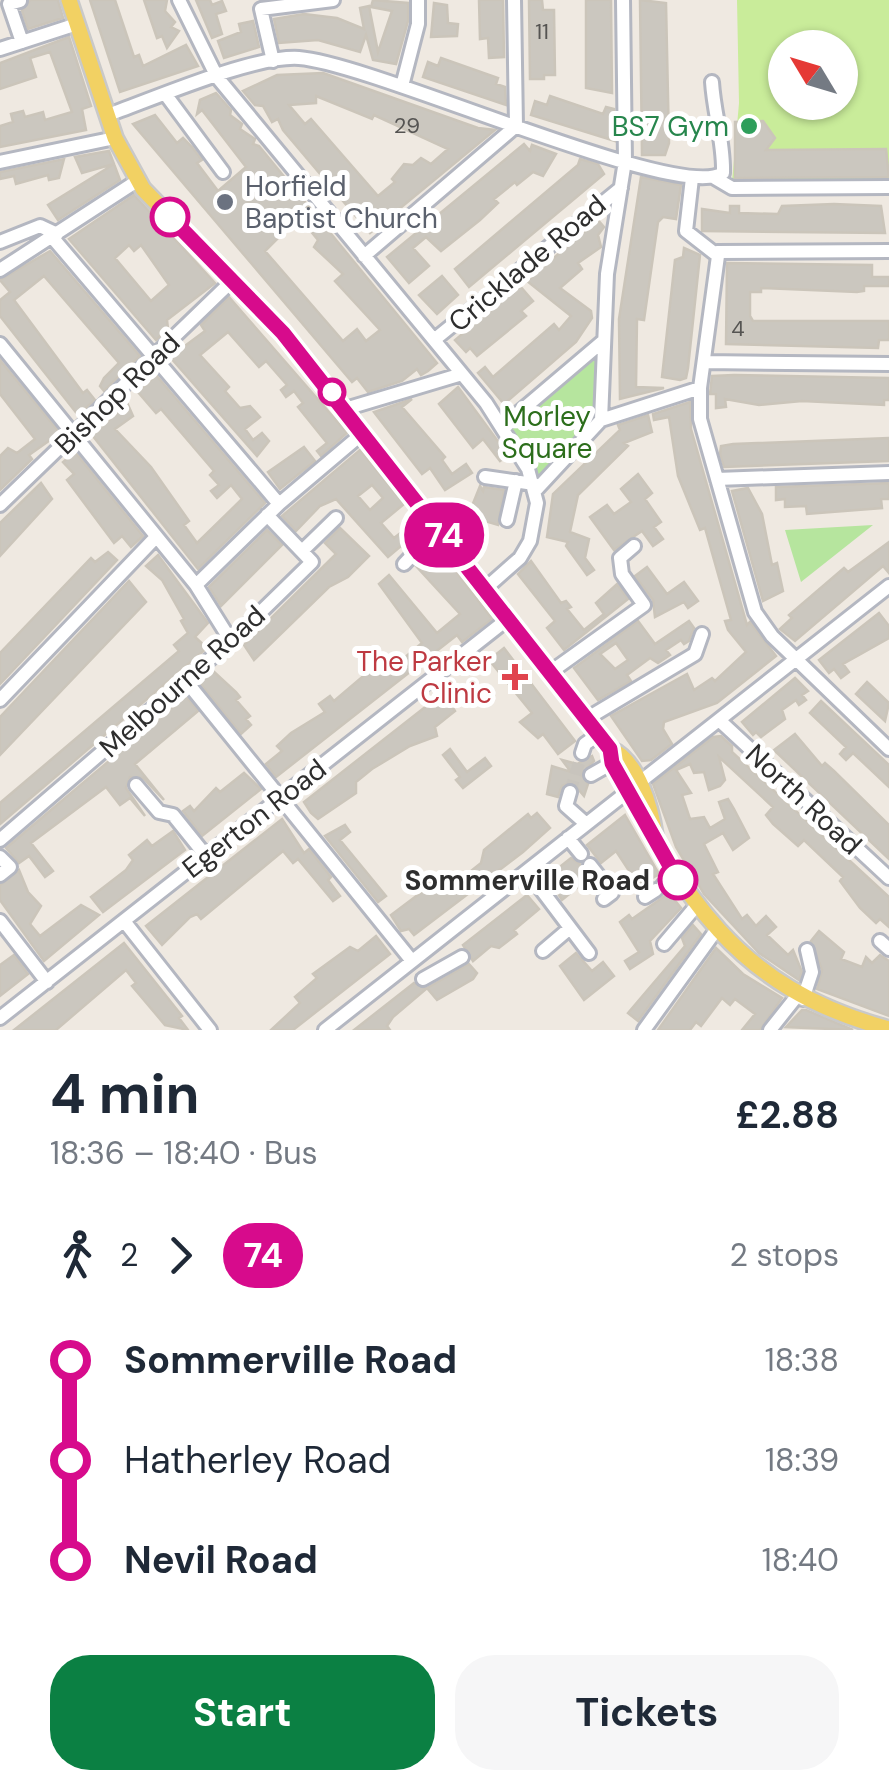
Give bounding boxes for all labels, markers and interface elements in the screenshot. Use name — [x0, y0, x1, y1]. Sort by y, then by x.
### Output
house number: 11 — [535, 17, 549, 46]
north arrow — [768, 30, 858, 120]
map controls — [768, 30, 858, 120]
place label: BS7 Gym — [612, 108, 729, 145]
house number: 29 — [394, 111, 420, 140]
marker: BS7 Gym — [738, 115, 760, 137]
place label: Horfield Baptist Church — [245, 168, 438, 237]
street label: Cricklade Road — [441, 187, 614, 340]
marker: Horfield Baptist Church — [214, 191, 236, 213]
unlabelled marker — [151, 198, 189, 236]
house number: 4 — [731, 314, 745, 343]
street label: Bishop Road — [47, 324, 188, 462]
unlabelled marker — [319, 379, 345, 405]
park label: Morley Square — [502, 398, 592, 467]
line badge: 74 — [399, 502, 489, 568]
text: 74 — [424, 512, 464, 558]
street label: Melbourne Road — [92, 597, 273, 766]
place label: The Parker Clinic — [356, 643, 492, 712]
marker: The Parker Clinic — [502, 664, 528, 690]
street label: North Road — [738, 736, 870, 863]
street label: Egerton Road — [175, 751, 334, 886]
marker: Sommerville Road — [659, 861, 697, 899]
place label: Sommerville Road — [404, 862, 650, 899]
text: 4 min — [50, 1058, 199, 1130]
text: £2.88 — [736, 1090, 839, 1140]
text: 18:36 – 18:40 · Bus — [50, 1132, 318, 1174]
icon: walk — [50, 1228, 105, 1283]
icon: forward — [153, 1228, 208, 1283]
text: 74 — [243, 1232, 283, 1278]
text: 2 — [120, 1234, 138, 1276]
text: 2 stops — [730, 1234, 839, 1276]
text: Sommerville Road — [124, 1335, 457, 1385]
text: 18:38 — [765, 1339, 839, 1381]
text: Hatherley Road — [124, 1435, 391, 1485]
text: 18:39 — [765, 1439, 839, 1481]
text: Nevil Road — [124, 1535, 318, 1585]
text: 18:40 — [762, 1539, 839, 1581]
button: Start — [50, 1655, 435, 1770]
button: Tickets — [455, 1655, 839, 1770]

